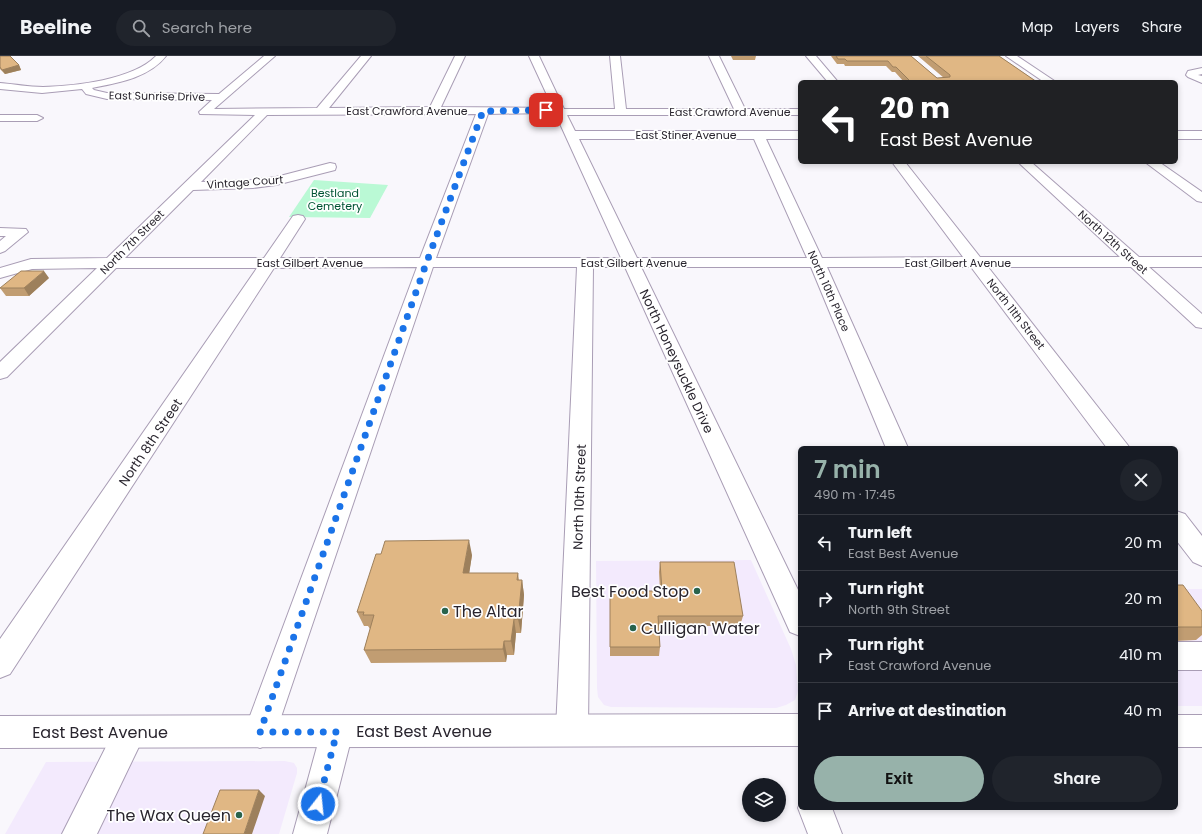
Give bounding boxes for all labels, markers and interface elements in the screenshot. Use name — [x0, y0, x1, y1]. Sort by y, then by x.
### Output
search box — [116, 10, 396, 46]
text: Beeline — [20, 14, 92, 41]
icon: search — [130, 17, 152, 39]
text: Search here — [162, 17, 252, 38]
text: Map — [1022, 17, 1053, 37]
text: Layers — [1075, 17, 1119, 37]
text: Share — [1141, 17, 1182, 37]
street label: East Sunrise Drive — [109, 87, 205, 105]
text: 20 m — [880, 89, 950, 128]
pin — [529, 93, 563, 127]
icon: left — [814, 96, 866, 148]
icon: arrive — [535, 99, 557, 121]
street label: East Crawford Avenue — [346, 103, 468, 119]
street label: East Crawford Avenue — [669, 104, 791, 120]
street label: East Stiner Avenue — [635, 127, 737, 143]
text: East Best Avenue — [880, 127, 1033, 152]
street label: Vintage Court — [206, 171, 284, 193]
park label: Bestland Cemetery — [308, 185, 363, 214]
street label: North 7th Street — [96, 206, 168, 278]
street label: North 12th Street — [1075, 206, 1151, 278]
street label: North 10th Place — [804, 248, 854, 334]
street label: East Gilbert Avenue — [257, 255, 363, 271]
street label: East Gilbert Avenue — [581, 255, 687, 271]
street label: East Gilbert Avenue — [905, 255, 1011, 271]
street label: North 11th Street — [983, 275, 1049, 353]
street label: North Honeysuckle Drive — [635, 286, 718, 436]
street label: North 8th Street — [114, 395, 187, 490]
street label: North 10th Street — [568, 444, 591, 550]
text: 7 min — [814, 453, 881, 486]
button: close — [1120, 459, 1162, 501]
text: 490 m · 17:45 — [814, 485, 895, 504]
text: Turn left — [848, 522, 912, 543]
icon: left — [814, 532, 836, 554]
text: 20 m — [1124, 532, 1162, 553]
text: East Best Avenue — [848, 544, 958, 563]
text: Turn right — [848, 578, 924, 599]
place label: Best Food Stop — [571, 580, 689, 603]
marker: Best Food Stop — [692, 586, 702, 596]
icon: right — [814, 588, 836, 610]
text: 20 m — [1124, 588, 1162, 609]
place label: The Altar — [453, 600, 523, 623]
text: North 9th Street — [848, 600, 950, 619]
marker: The Altar — [440, 606, 450, 616]
place label: Culligan Water — [641, 617, 760, 640]
marker: Culligan Water — [628, 623, 638, 633]
text: Turn right — [848, 634, 924, 655]
icon: right — [814, 644, 836, 666]
text: 410 m — [1119, 644, 1162, 665]
text: East Crawford Avenue — [848, 656, 991, 675]
icon: arrive — [814, 700, 836, 722]
text: Arrive at destination — [848, 700, 1006, 721]
text: 40 m — [1124, 700, 1162, 721]
street label: East Best Avenue — [356, 720, 492, 743]
street label: East Best Avenue — [32, 721, 168, 744]
button: Exit — [814, 756, 984, 802]
button: Share — [992, 756, 1162, 802]
map controls — [742, 778, 786, 822]
button: layers — [742, 778, 786, 822]
position arrow — [297, 783, 339, 825]
place label: The Wax Queen — [107, 804, 231, 827]
marker: The Wax Queen — [234, 810, 244, 820]

